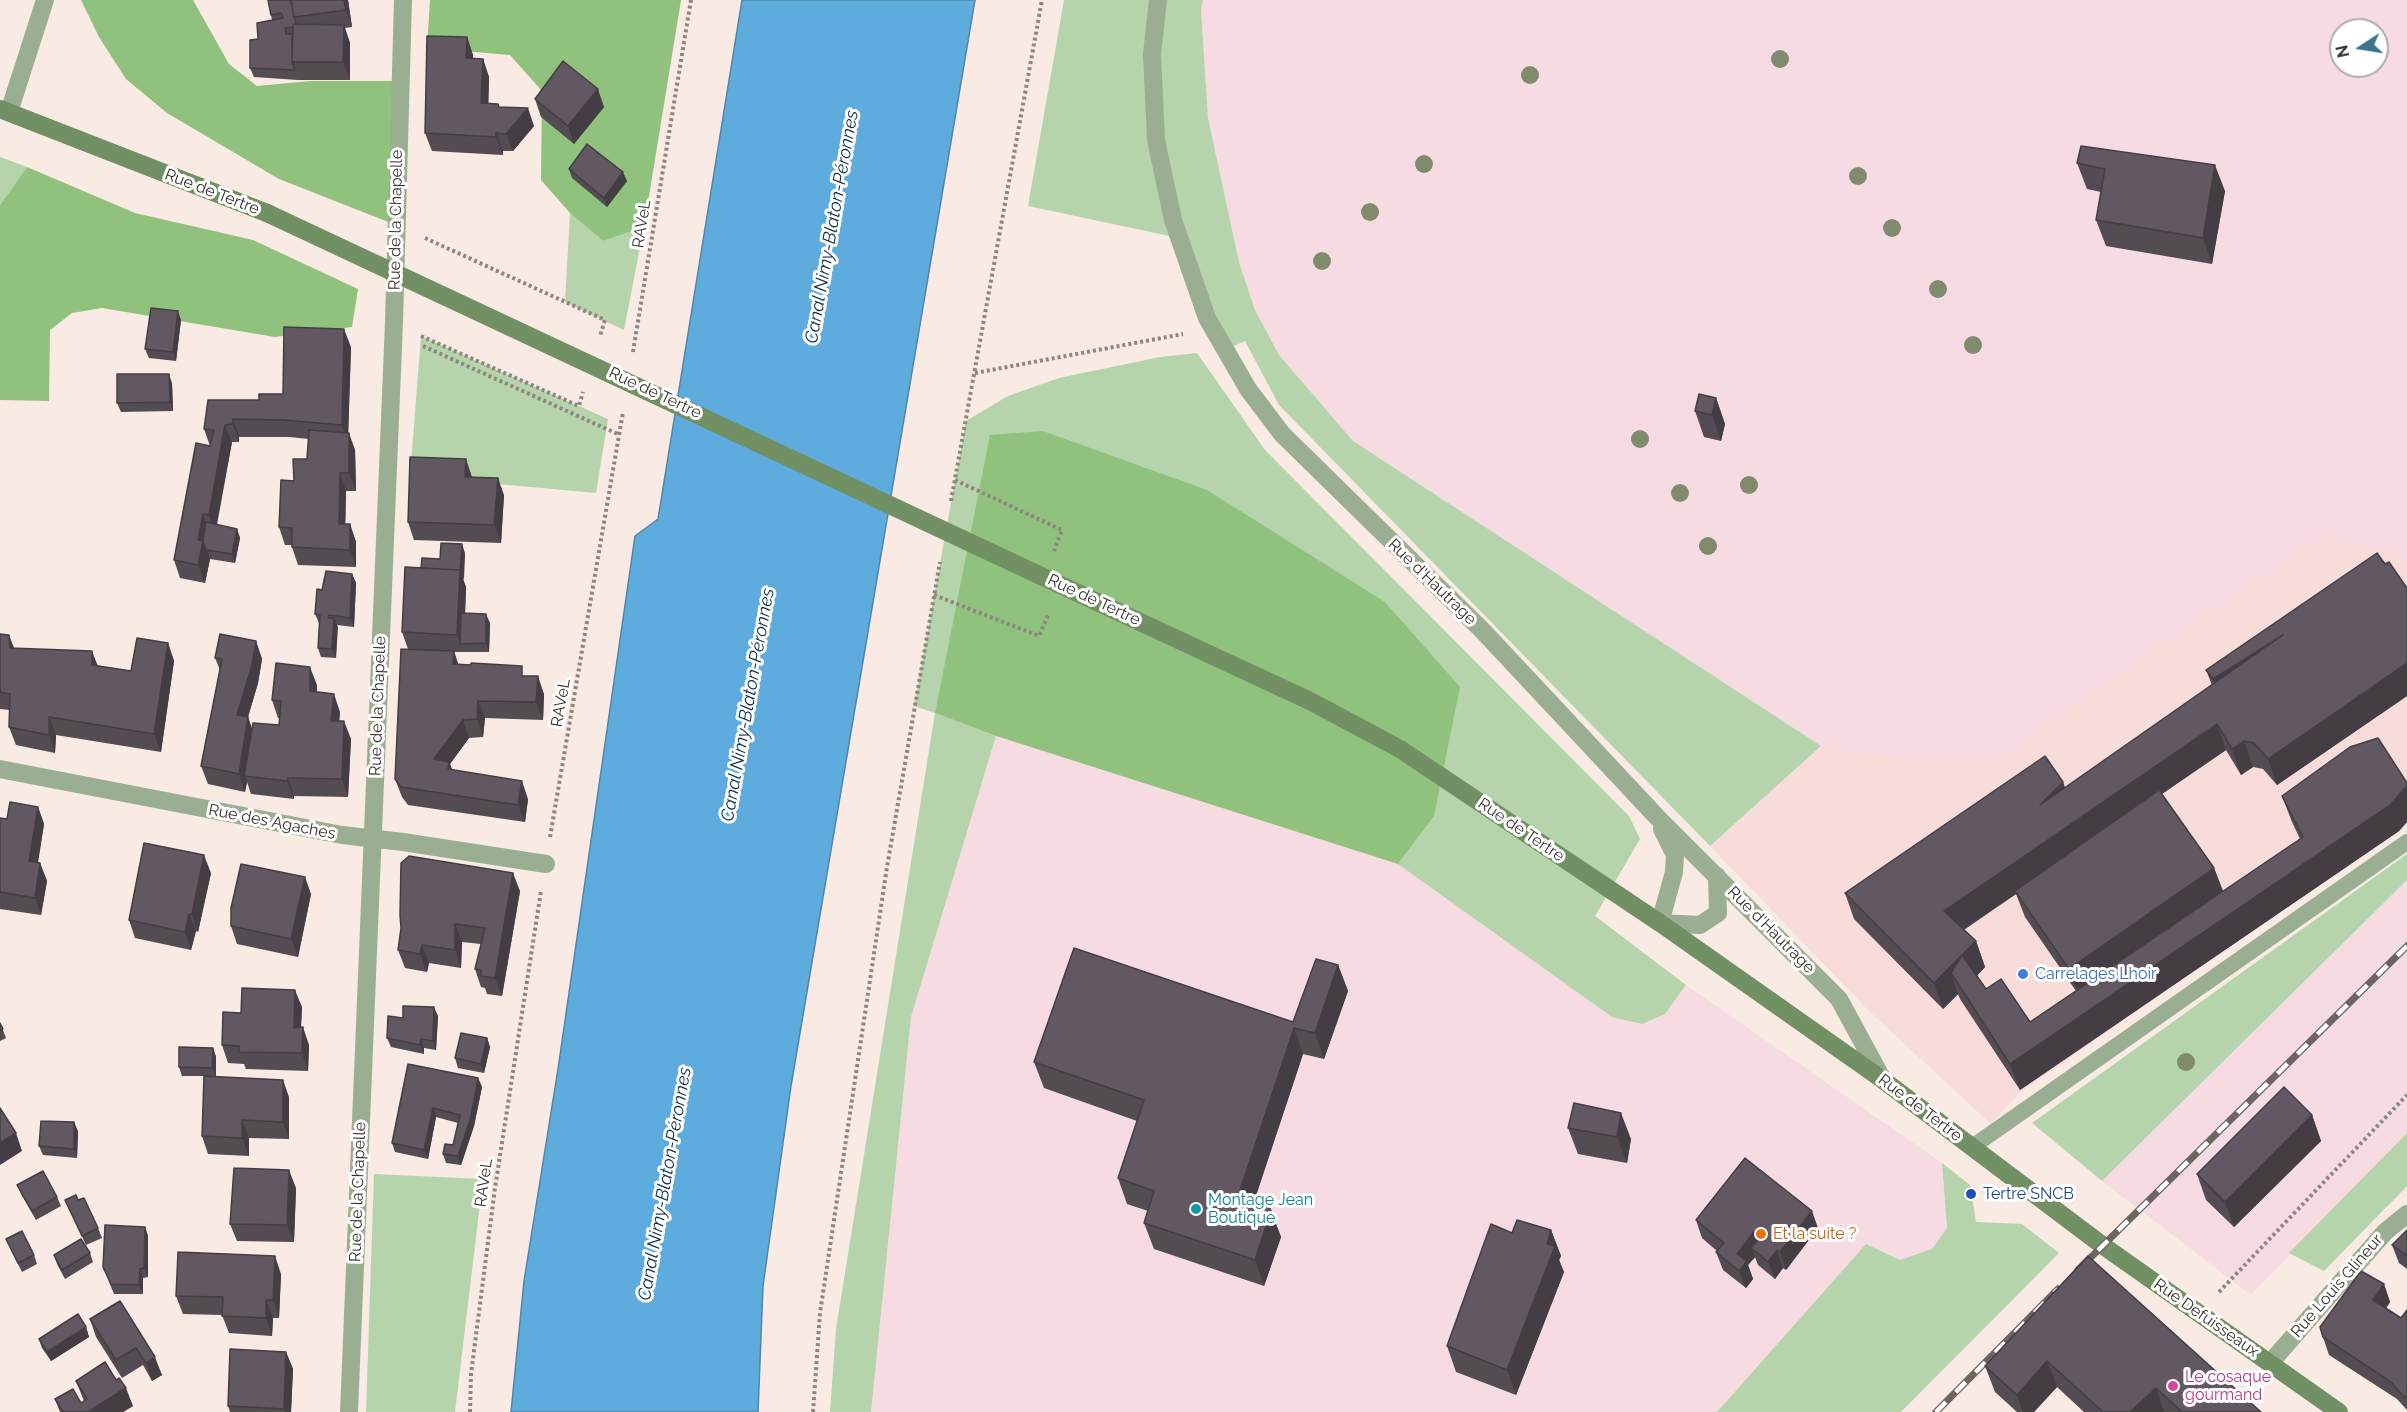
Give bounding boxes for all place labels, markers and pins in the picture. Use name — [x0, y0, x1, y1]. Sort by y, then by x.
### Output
place label: Carrelages Lhoir — [2035, 964, 2157, 984]
marker: Carrelages Lhoir — [2016, 967, 2030, 981]
place label: Tertre SNCB — [1983, 1184, 2074, 1204]
marker: Tertre SNCB — [1964, 1187, 1978, 1201]
place label: Montage Jean Boutique — [1208, 1190, 1313, 1228]
marker: Montage Jean Boutique — [1189, 1202, 1203, 1216]
place label: Et la suite ? — [1773, 1224, 1856, 1244]
marker: Et la suite ? — [1754, 1227, 1768, 1241]
place label: Le cosaque gourmand — [2185, 1367, 2271, 1405]
marker: Le cosaque gourmand — [2166, 1379, 2180, 1393]

